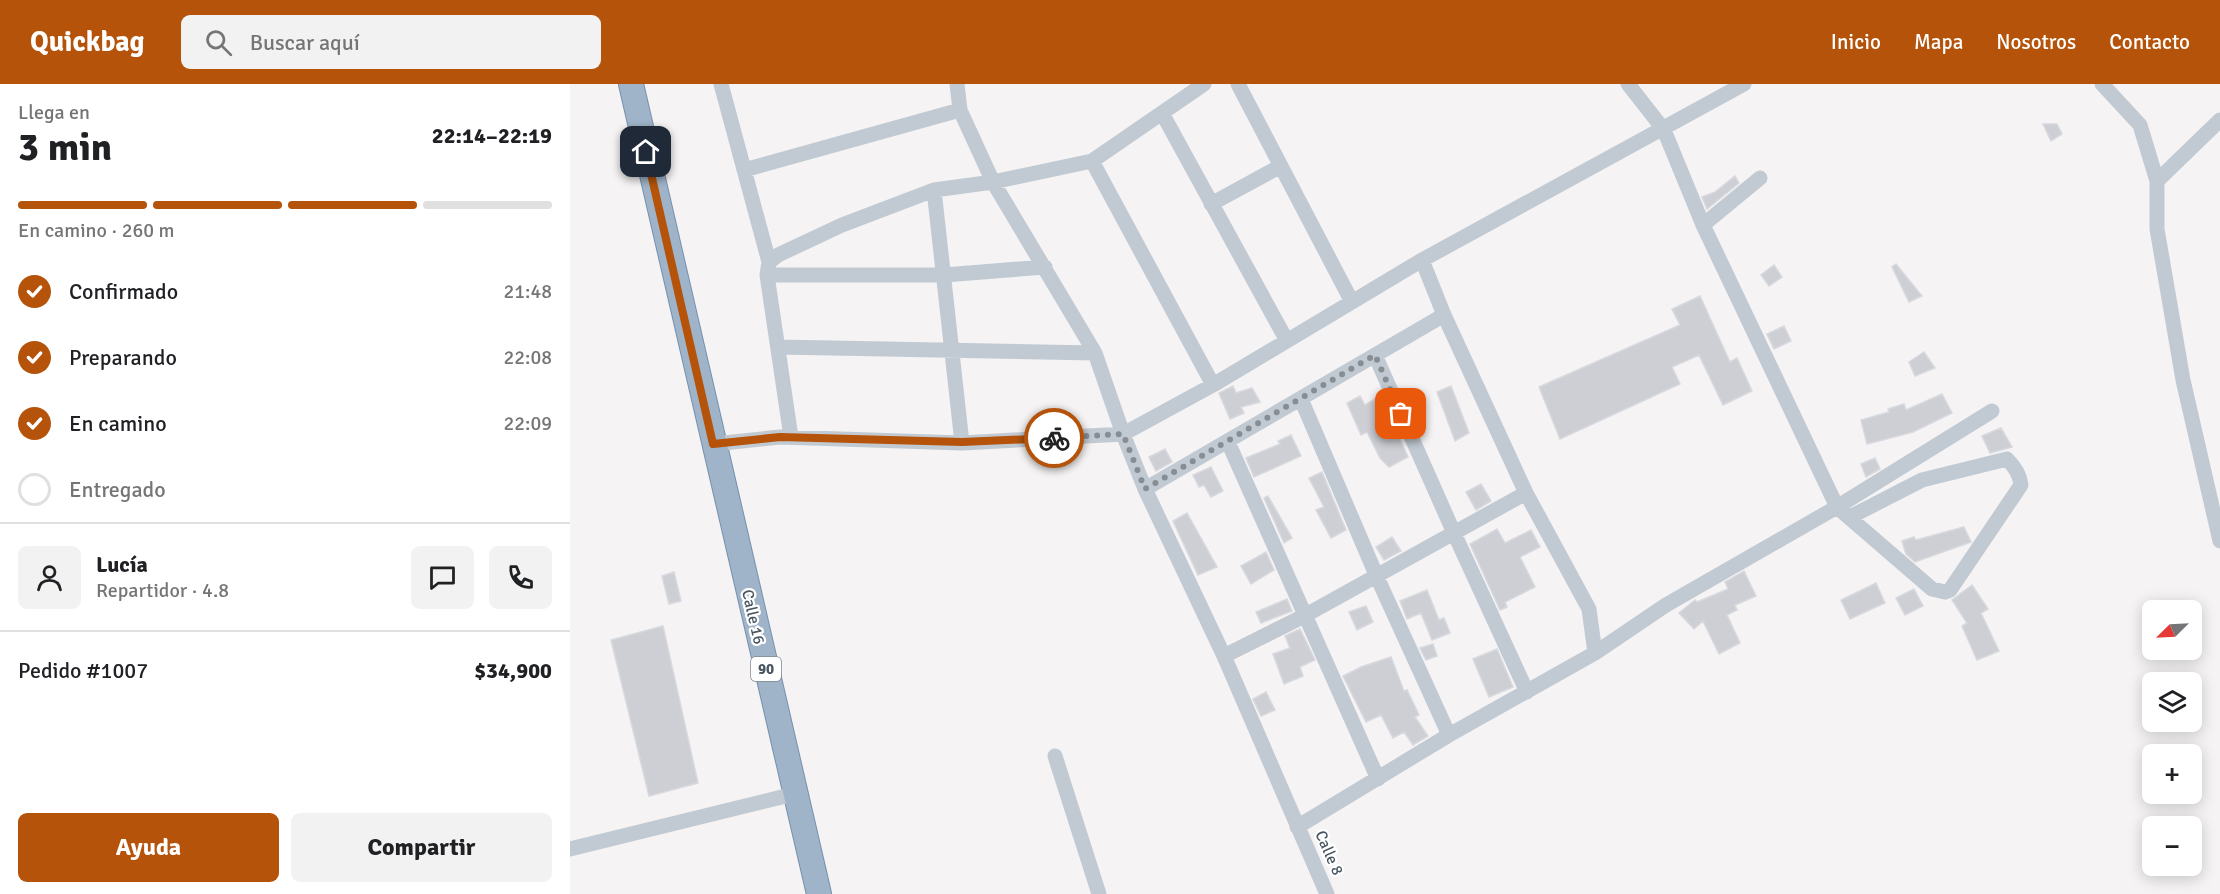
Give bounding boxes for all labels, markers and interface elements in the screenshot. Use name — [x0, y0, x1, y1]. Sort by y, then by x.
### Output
search box — [181, 15, 601, 69]
text: Quickbag — [30, 25, 145, 59]
icon: search — [202, 26, 235, 59]
text: Buscar aquí — [250, 29, 360, 56]
text: Inicio — [1831, 29, 1881, 55]
text: Mapa — [1914, 29, 1963, 55]
text: Nosotros — [1996, 29, 2076, 55]
text: Contacto — [2109, 29, 2190, 55]
text: Llega en — [18, 100, 90, 125]
text: 22:14–22:19 — [432, 122, 552, 149]
text: 3 min — [18, 123, 112, 171]
pin — [620, 126, 671, 177]
icon: home — [629, 135, 662, 168]
text: En camino · 260 m — [18, 218, 175, 243]
icon: check — [18, 275, 51, 308]
text: Confirmado — [69, 278, 178, 305]
text: 21:48 — [503, 279, 552, 304]
icon: check — [18, 341, 51, 374]
text: Preparando — [69, 344, 177, 371]
text: 22:08 — [503, 345, 552, 370]
pin — [1375, 388, 1426, 439]
icon: bag — [1384, 397, 1417, 430]
icon: check — [18, 407, 51, 440]
courier — [1024, 408, 1084, 468]
text: En camino — [69, 410, 167, 437]
text: 22:09 — [503, 411, 552, 436]
icon: bike — [1038, 422, 1071, 455]
text: Entregado — [69, 476, 166, 503]
button: person — [18, 546, 81, 609]
button: chat — [411, 546, 474, 609]
button: phone — [489, 546, 552, 609]
text: Lucía — [96, 551, 148, 578]
text: Repartidor · 4.8 — [96, 578, 229, 603]
street label: Calle 16 — [737, 588, 769, 646]
north arrow — [2142, 600, 2202, 660]
map controls — [2142, 600, 2202, 876]
text: Pedido #1007 — [18, 657, 148, 684]
text: $34,900 — [474, 657, 552, 684]
road number: 90 — [751, 657, 781, 681]
button: layers — [2142, 672, 2202, 732]
button: + — [2142, 744, 2202, 804]
button: Ayuda — [18, 813, 279, 882]
button: Compartir — [291, 813, 552, 882]
button: − — [2142, 816, 2202, 876]
street label: Calle 8 — [1310, 828, 1348, 878]

